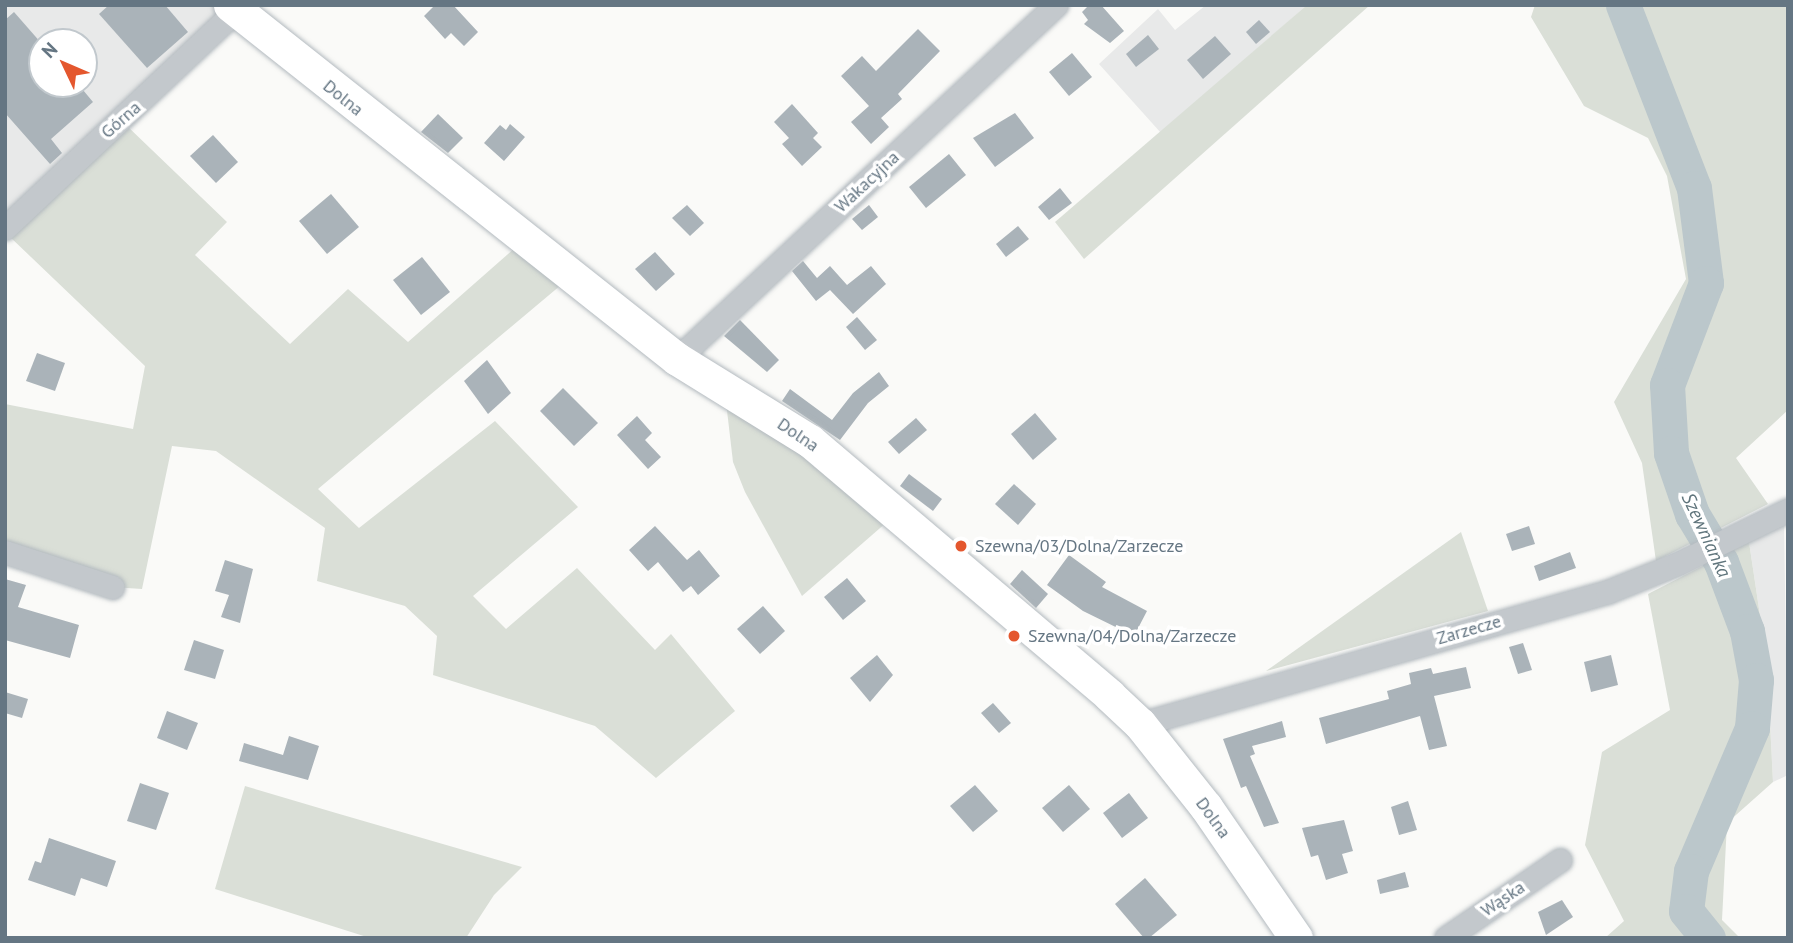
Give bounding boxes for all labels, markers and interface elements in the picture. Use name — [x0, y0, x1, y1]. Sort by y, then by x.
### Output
north arrow — [28, 28, 98, 98]
text: N — [36, 37, 62, 63]
street label: Dolna — [319, 75, 367, 121]
street label: Górna — [97, 97, 145, 143]
street label: Wakacyjna — [830, 147, 904, 217]
street label: Dolna — [773, 413, 823, 457]
water label: Szewnianka — [1677, 489, 1735, 581]
place label: Szewna/03/Dolna/Zarzecze — [975, 535, 1183, 557]
marker: Szewna/03/Dolna/Zarzecze — [953, 538, 969, 554]
street label: Zarzecze — [1434, 611, 1504, 649]
place label: Szewna/04/Dolna/Zarzecze — [1028, 625, 1236, 647]
marker: Szewna/04/Dolna/Zarzecze — [1006, 628, 1022, 644]
street label: Dolna — [1191, 793, 1235, 843]
street label: Wąska — [1477, 877, 1529, 921]

